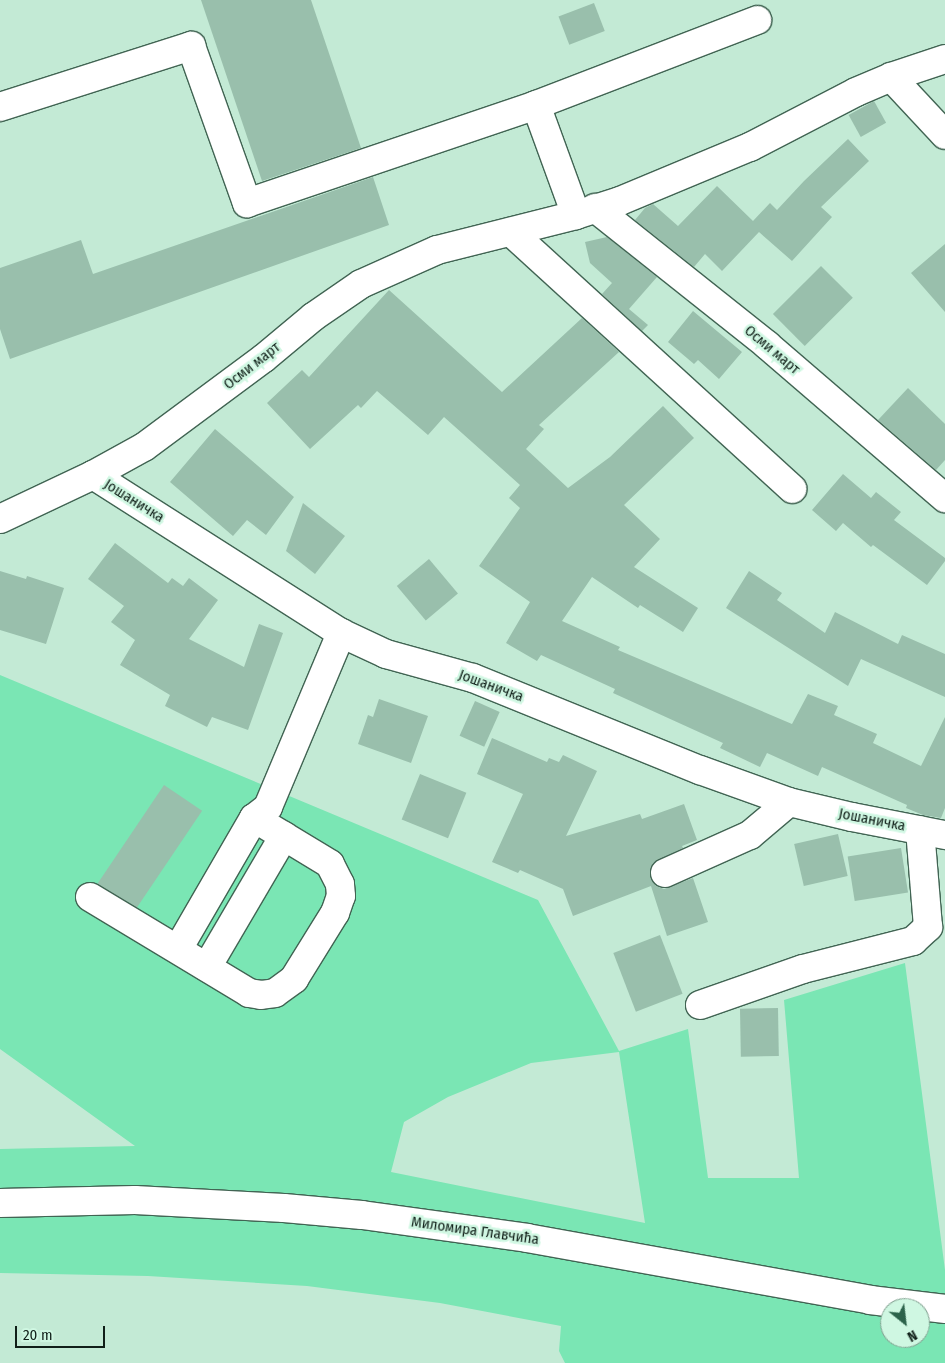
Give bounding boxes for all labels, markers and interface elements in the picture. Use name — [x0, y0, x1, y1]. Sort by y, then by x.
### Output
street label: Осми март — [741, 322, 803, 378]
street label: Осми март — [220, 338, 284, 394]
street label: Јошаничка — [101, 475, 167, 527]
street label: Јошаничка — [456, 666, 526, 706]
street label: Јошаничка — [837, 805, 907, 835]
street label: Миломира Главчића — [410, 1213, 540, 1249]
north arrow — [880, 1298, 930, 1348]
scale bar — [18, 1316, 108, 1348]
text: 20 m — [23, 1326, 53, 1344]
text: N — [904, 1326, 920, 1345]

